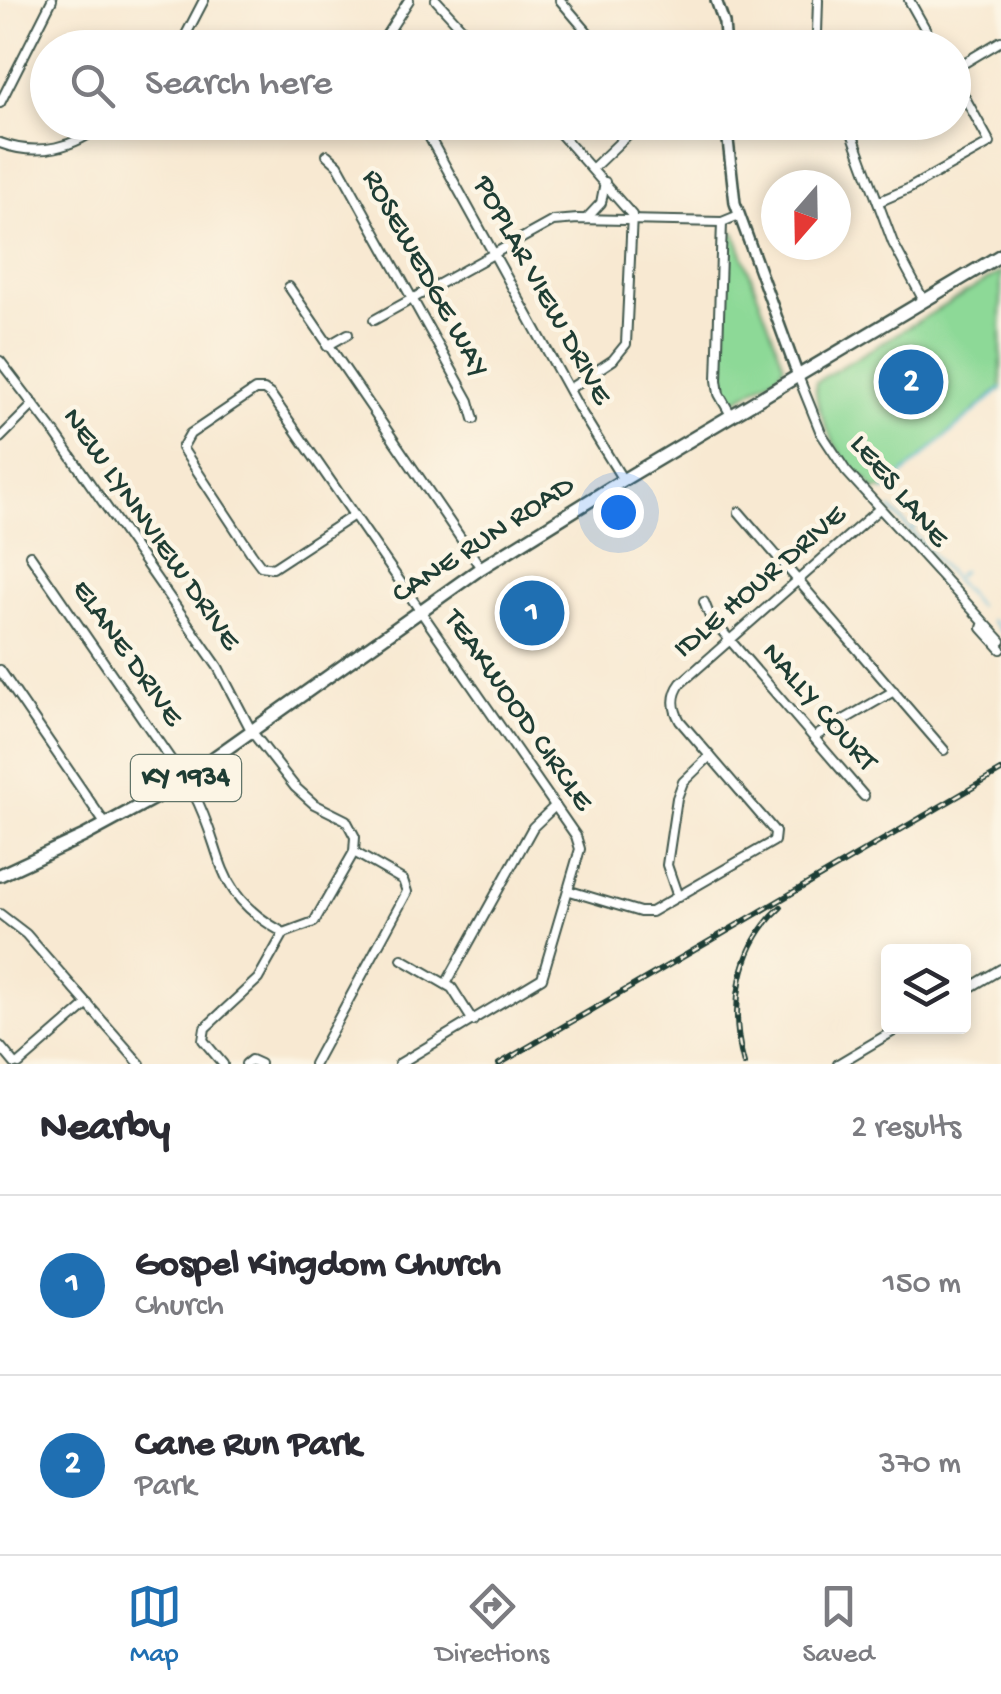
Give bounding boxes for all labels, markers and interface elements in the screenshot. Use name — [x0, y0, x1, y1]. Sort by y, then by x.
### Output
search box — [30, 30, 971, 140]
icon: search — [65, 58, 120, 113]
text: Search here — [145, 63, 332, 107]
street label: ROSEWEDGE WAY — [352, 164, 496, 384]
street label: POPLAR VIEW DRIVE — [463, 170, 619, 412]
north arrow — [761, 170, 851, 260]
pin: 2 — [878, 344, 944, 420]
street label: NEW LYNNVIEW DRIVE — [53, 402, 248, 659]
street label: LEES LANE — [841, 429, 956, 556]
street label: CANE RUN ROAD — [386, 469, 582, 613]
your location — [593, 487, 644, 538]
street label: IDLE HOUR DRIVE — [668, 498, 855, 667]
street label: ELANE DRIVE — [63, 574, 190, 735]
pin: 1 — [500, 576, 564, 650]
street label: TEAKWOOD CIRCLE — [433, 602, 600, 820]
street label: NALLY COURT — [753, 636, 884, 781]
road number: KY 1934 — [131, 755, 241, 801]
map controls — [881, 944, 971, 1034]
button: layers — [881, 944, 971, 1034]
text: Nearby — [40, 1105, 170, 1154]
text: 2 results — [851, 1110, 961, 1148]
text: Gospel Kingdom Church — [135, 1244, 501, 1288]
text: 1 — [66, 1266, 79, 1304]
text: 150 m — [883, 1266, 961, 1304]
text: Church — [135, 1288, 224, 1326]
text: Cane Run Park — [135, 1424, 361, 1468]
text: 2 — [65, 1446, 80, 1484]
text: 370 m — [879, 1446, 961, 1484]
text: Park — [135, 1468, 196, 1506]
tab: Map — [127, 1579, 182, 1672]
tab: Directions — [435, 1579, 549, 1672]
tab: Saved — [802, 1579, 874, 1672]

